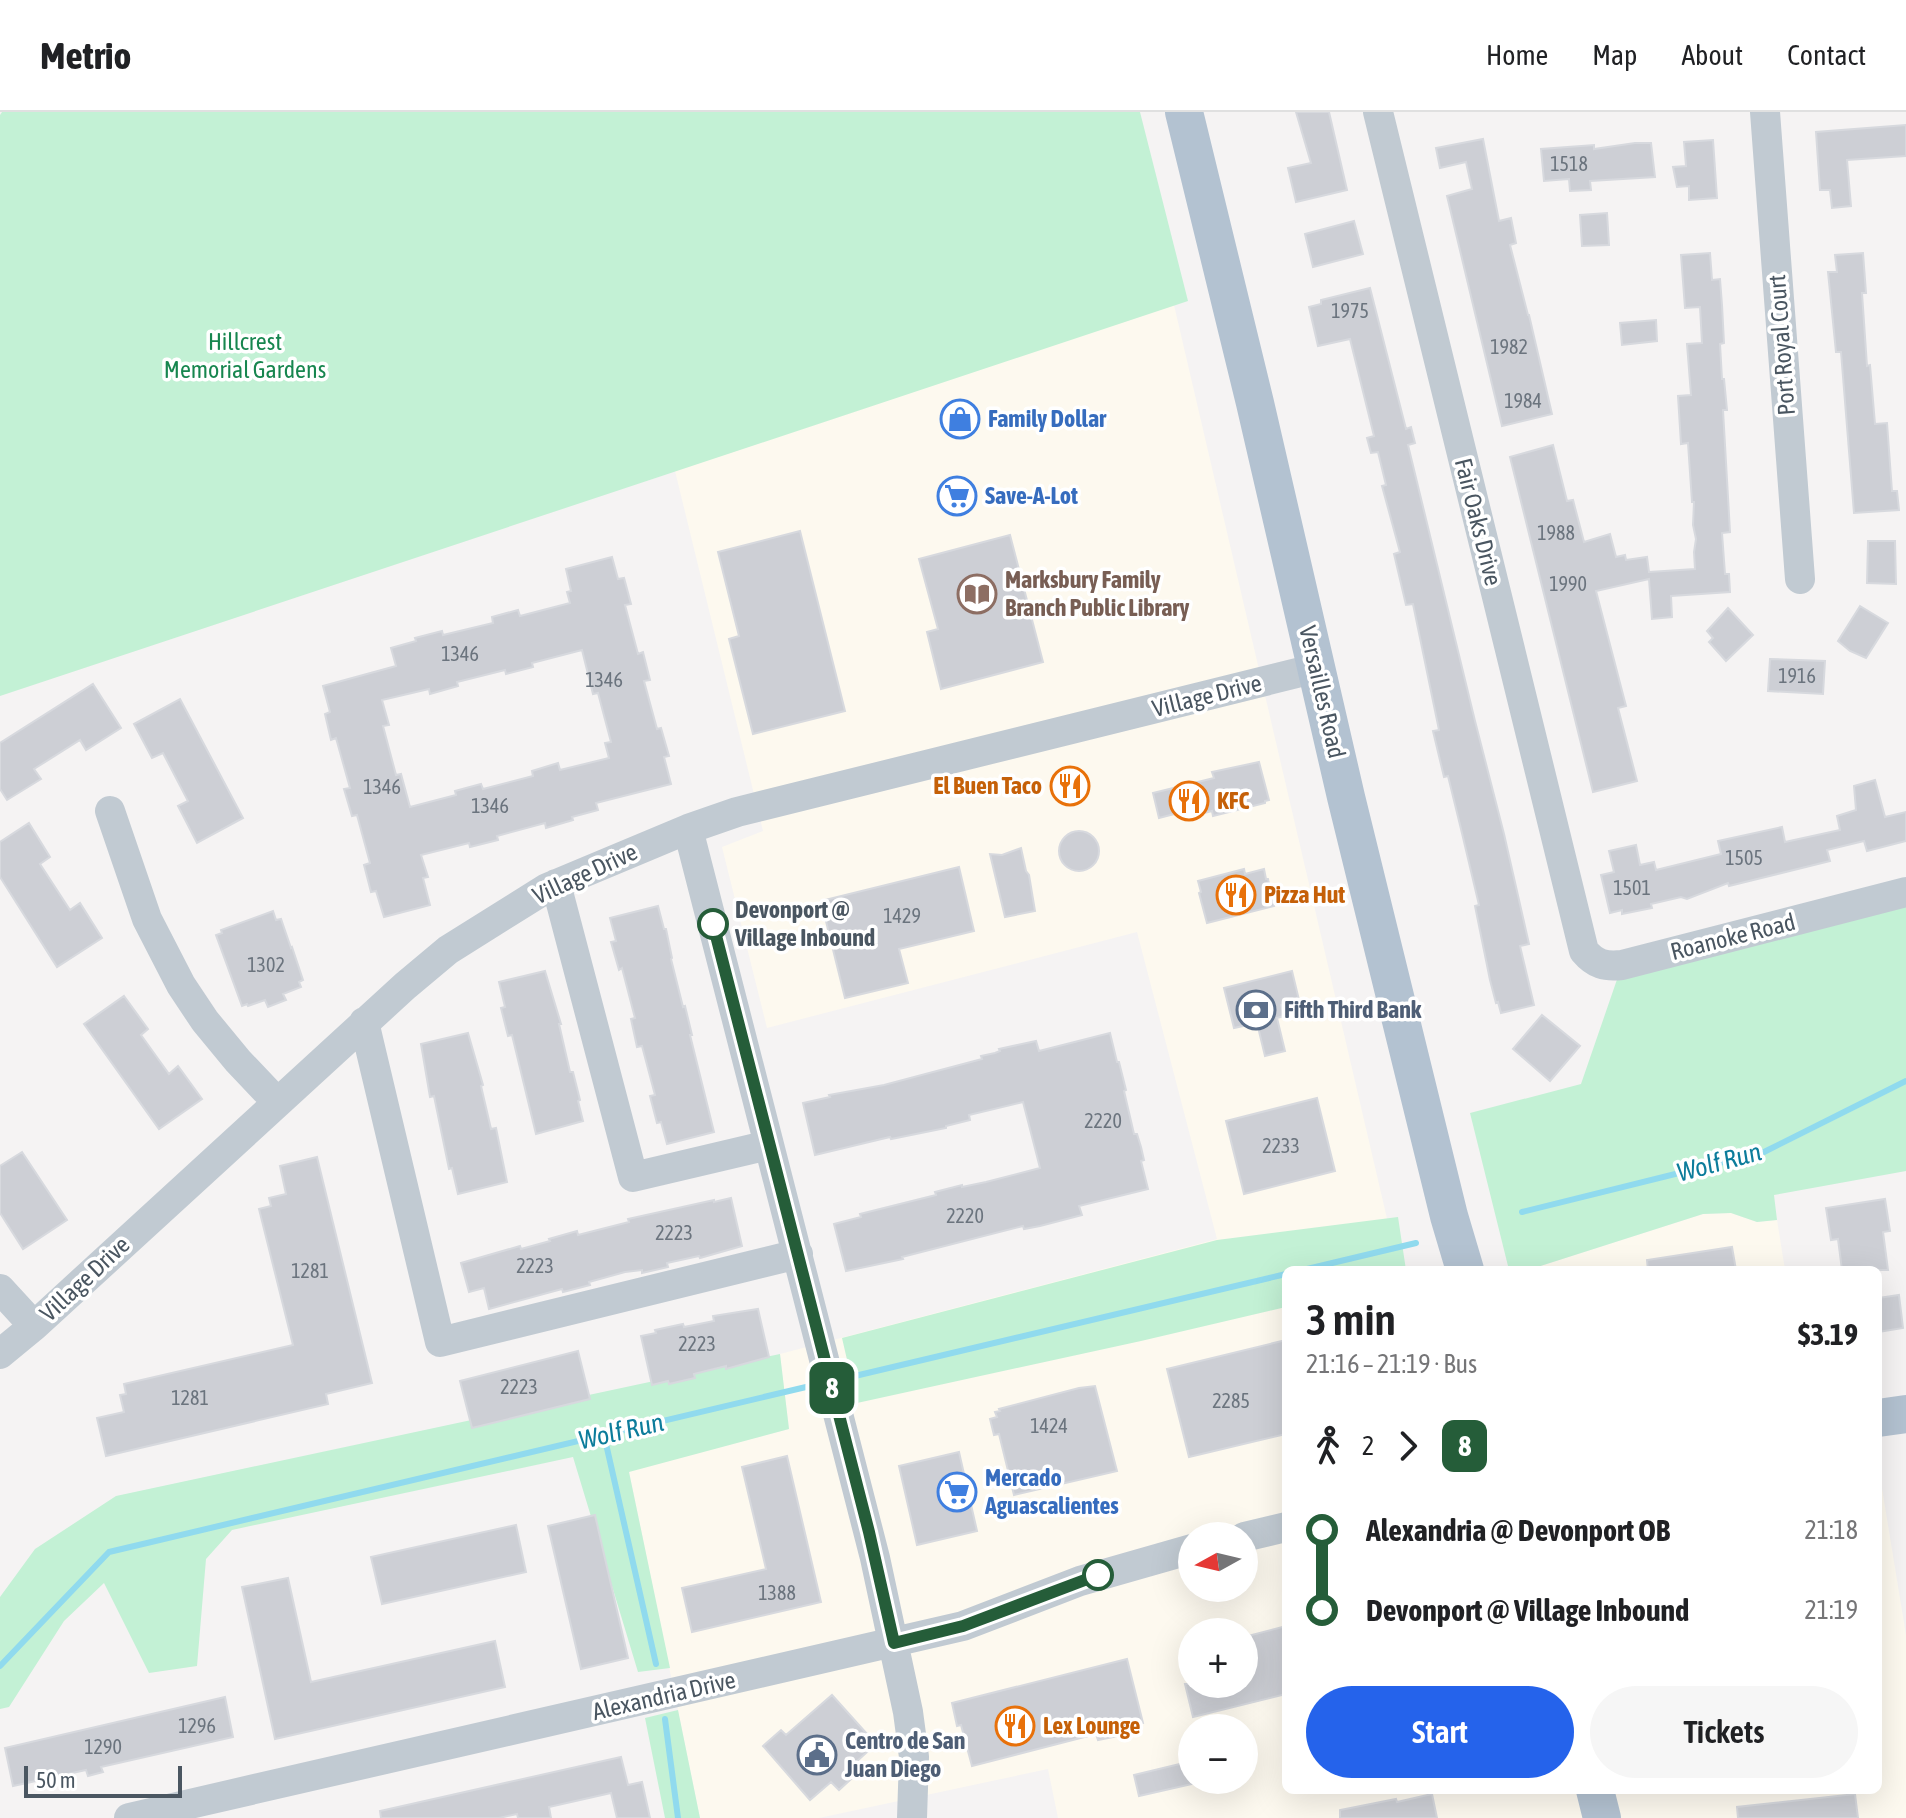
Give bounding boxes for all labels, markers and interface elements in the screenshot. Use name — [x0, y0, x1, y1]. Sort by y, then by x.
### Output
text: Metrio — [40, 34, 131, 77]
text: Home — [1486, 39, 1548, 71]
text: Map — [1592, 39, 1637, 71]
text: About — [1681, 39, 1743, 71]
text: Contact — [1787, 39, 1866, 71]
house number: 1518 — [1550, 152, 1588, 175]
street label: Port Royal Court — [1763, 274, 1800, 416]
house number: 1975 — [1331, 299, 1369, 322]
park label: Hillcrest Memorial Gardens — [164, 328, 326, 383]
house number: 1982 — [1490, 335, 1528, 358]
house number: 1984 — [1504, 389, 1542, 412]
shop icon: Family Dollar — [939, 398, 981, 440]
place label: Family Dollar — [988, 405, 1107, 432]
street label: Fair Oaks Drive — [1450, 455, 1507, 588]
supermarket icon: Save-A-Lot — [936, 475, 978, 517]
place label: Save-A-Lot — [985, 482, 1078, 509]
house number: 1988 — [1537, 521, 1575, 544]
place label: Marksbury Family Branch Public Library — [1005, 566, 1189, 621]
house number: 1990 — [1549, 572, 1587, 595]
library icon: Marksbury Family Branch Public Library — [956, 573, 998, 615]
street label: Versailles Road — [1294, 623, 1351, 761]
house number: 1346 — [441, 642, 479, 665]
house number: 1916 — [1778, 664, 1816, 687]
house number: 1346 — [585, 668, 623, 691]
street label: Village Drive — [1149, 669, 1264, 722]
restaurant icon: El Buen Taco — [1049, 765, 1091, 807]
place label: El Buen Taco — [933, 772, 1042, 799]
house number: 1346 — [363, 775, 401, 798]
restaurant icon: KFC — [1168, 780, 1210, 822]
place label: KFC — [1217, 787, 1249, 814]
house number: 1346 — [471, 794, 509, 817]
street label: Village Drive — [528, 838, 641, 909]
house number: 1505 — [1725, 846, 1763, 869]
restaurant icon: Pizza Hut — [1215, 874, 1257, 916]
house number: 1501 — [1613, 876, 1651, 899]
place label: Pizza Hut — [1264, 881, 1345, 908]
place label: Devonport @ Village Inbound — [734, 896, 875, 951]
house number: 1429 — [883, 904, 921, 927]
street label: Roanoke Road — [1668, 908, 1798, 965]
marker: Devonport @ Village Inbound — [698, 909, 728, 939]
house number: 1302 — [247, 953, 285, 976]
bank icon: Fifth Third Bank — [1235, 989, 1277, 1031]
place label: Fifth Third Bank — [1284, 996, 1422, 1023]
house number: 2220 — [1084, 1109, 1122, 1132]
house number: 2233 — [1262, 1134, 1300, 1157]
water label: Wolf Run — [1674, 1136, 1765, 1188]
house number: 2220 — [946, 1204, 984, 1227]
house number: 2223 — [655, 1221, 693, 1244]
street label: Village Drive — [35, 1231, 135, 1327]
house number: 2223 — [516, 1254, 554, 1277]
house number: 1281 — [291, 1259, 329, 1282]
text: 3 min — [1306, 1294, 1396, 1344]
text: $3.19 — [1798, 1317, 1858, 1351]
house number: 2223 — [678, 1332, 716, 1355]
text: 21:16 – 21:19 · Bus — [1306, 1349, 1477, 1379]
line badge: 8 — [806, 1362, 858, 1414]
text: 8 — [825, 1372, 839, 1404]
house number: 2223 — [500, 1375, 538, 1398]
house number: 1281 — [171, 1386, 209, 1409]
house number: 2285 — [1212, 1389, 1250, 1412]
water label: Wolf Run — [576, 1407, 667, 1455]
house number: 1424 — [1030, 1414, 1068, 1437]
icon: walk — [1306, 1424, 1350, 1468]
icon: forward — [1386, 1424, 1430, 1468]
text: 8 — [1458, 1430, 1471, 1462]
text: 2 — [1362, 1431, 1374, 1461]
place label: Mercado Aguascalientes — [984, 1464, 1119, 1519]
supermarket icon: Mercado Aguascalientes — [936, 1471, 978, 1513]
text: Alexandria @ Devonport OB — [1366, 1513, 1670, 1547]
text: 21:18 — [1804, 1515, 1858, 1545]
north arrow — [1178, 1522, 1258, 1602]
map controls — [1178, 1522, 1258, 1794]
unlabelled marker — [1083, 1560, 1113, 1590]
house number: 1388 — [758, 1581, 796, 1604]
text: Devonport @ Village Inbound — [1366, 1593, 1689, 1627]
text: 21:19 — [1804, 1595, 1858, 1625]
button: + — [1178, 1618, 1258, 1698]
street label: Alexandria Drive — [590, 1666, 738, 1725]
button: Start — [1306, 1686, 1574, 1778]
button: Tickets — [1590, 1686, 1858, 1778]
restaurant icon: Lex Lounge — [994, 1705, 1036, 1747]
place label: Lex Lounge — [1043, 1712, 1141, 1739]
house number: 1296 — [178, 1714, 216, 1737]
button: − — [1178, 1714, 1258, 1794]
place label: Centro de San Juan Diego — [844, 1727, 965, 1782]
public building icon: Centro de San Juan Diego — [796, 1734, 838, 1776]
house number: 1290 — [84, 1735, 122, 1758]
scale bar — [24, 1762, 182, 1798]
text: 50 m — [36, 1767, 76, 1793]

